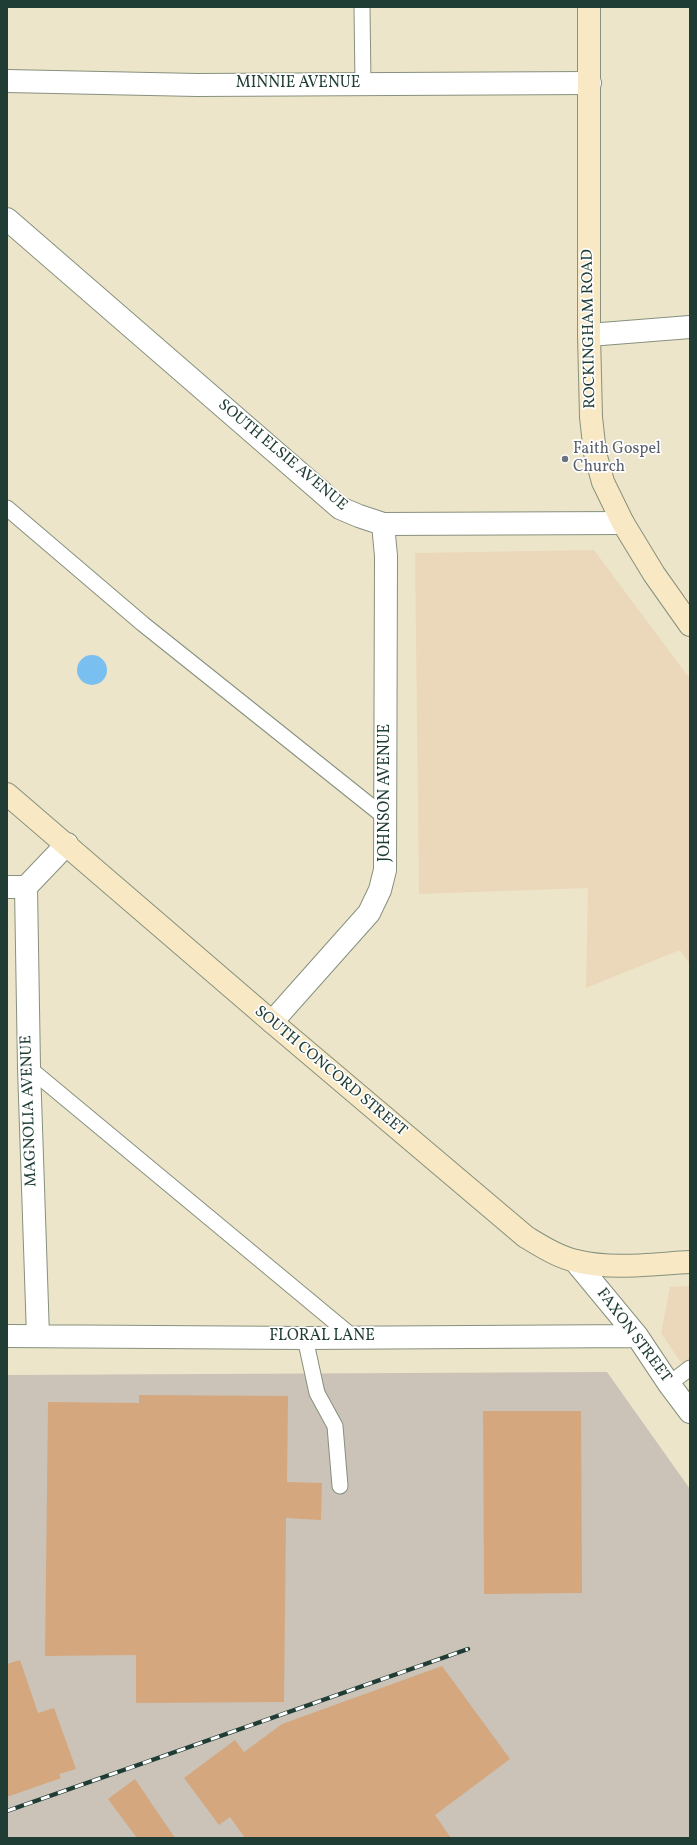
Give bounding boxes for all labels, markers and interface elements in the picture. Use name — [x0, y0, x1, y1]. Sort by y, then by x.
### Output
street label: MINNIE AVENUE — [236, 74, 360, 94]
street label: ROCKINGHAM ROAD — [579, 249, 601, 409]
street label: SOUTH ELSIE AVENUE — [213, 396, 351, 516]
place label: Faith Gospel Church — [573, 440, 661, 478]
marker: Faith Gospel Church — [560, 454, 570, 464]
street label: JOHNSON AVENUE — [376, 724, 396, 862]
street label: SOUTH CONCORD STREET — [250, 1003, 410, 1141]
street label: MAGNOLIA AVENUE — [18, 1035, 42, 1187]
street label: FAXON STREET — [591, 1285, 675, 1387]
street label: FLORAL LANE — [269, 1327, 375, 1347]

